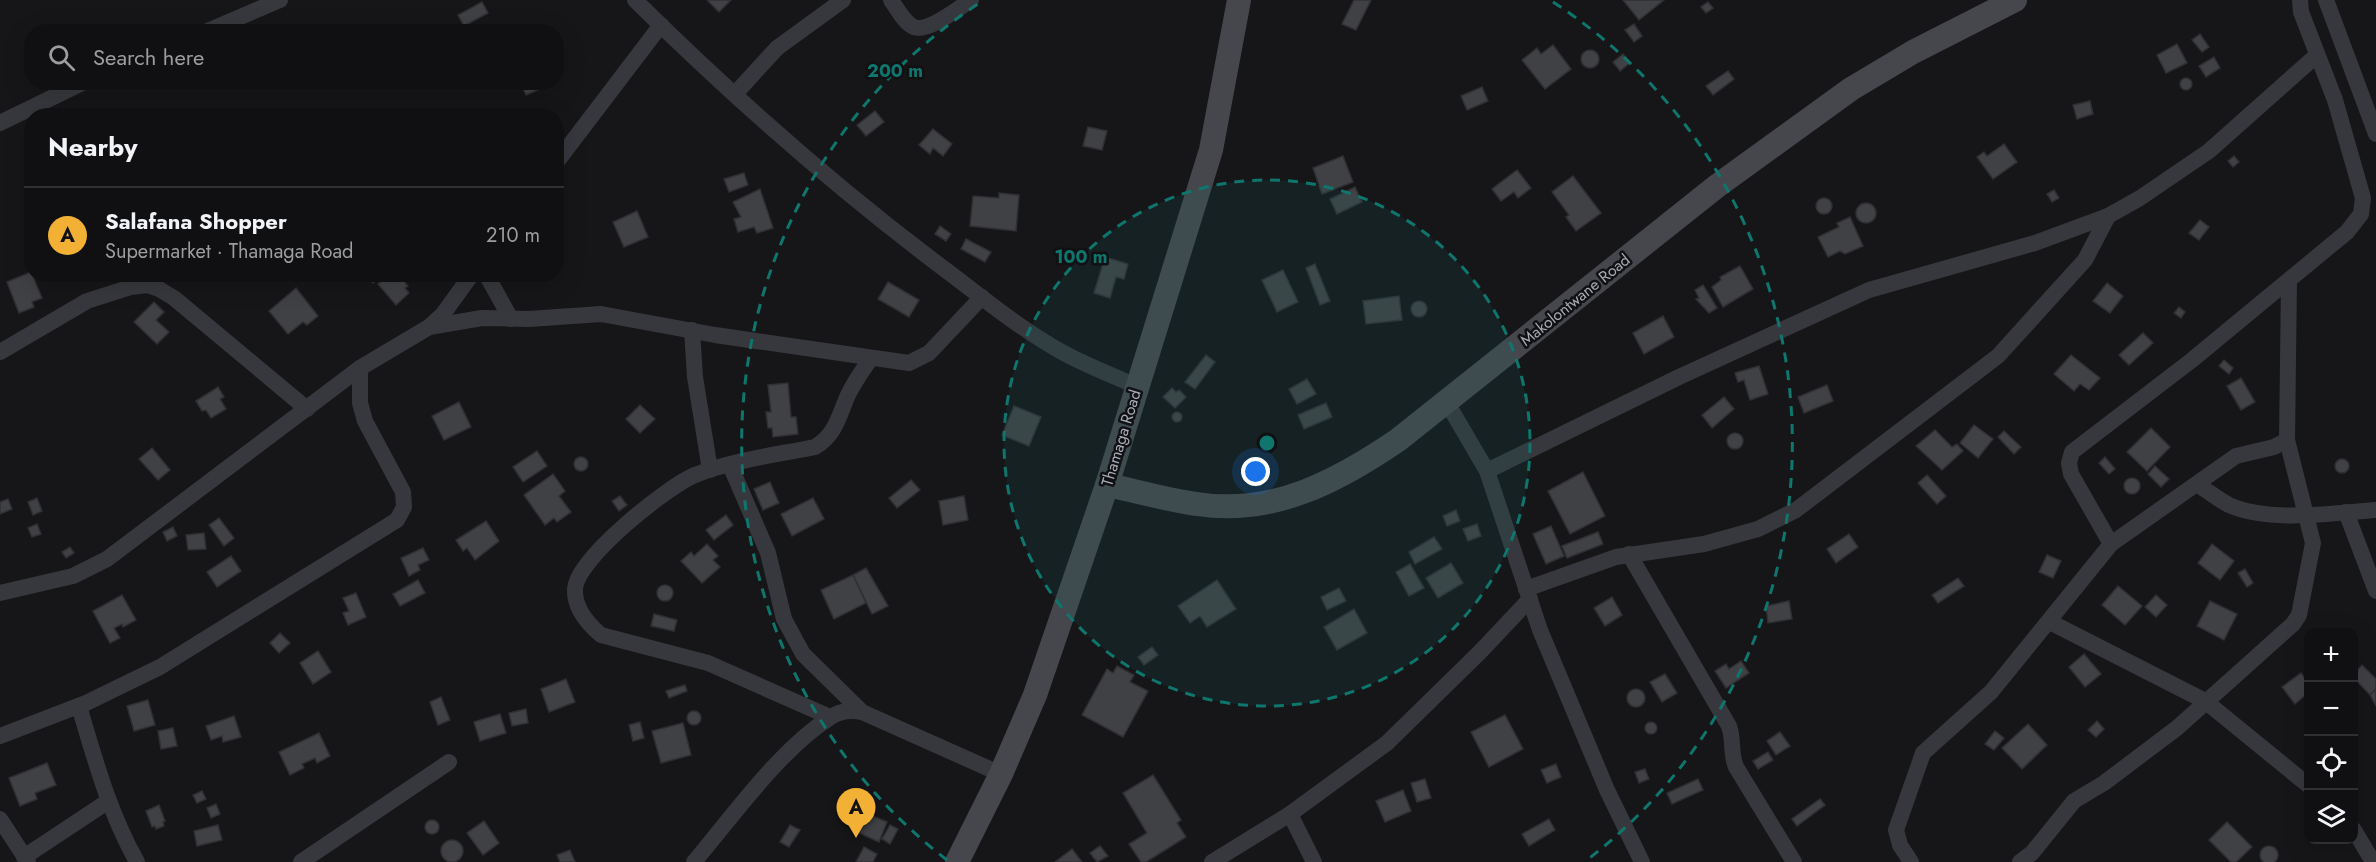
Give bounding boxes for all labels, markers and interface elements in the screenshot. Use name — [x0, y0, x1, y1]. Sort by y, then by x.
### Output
search box — [24, 24, 564, 90]
icon: search — [45, 41, 78, 74]
text: Search here — [93, 41, 204, 73]
text: 200 m — [867, 58, 923, 84]
text: Nearby — [48, 128, 137, 166]
text: Salafana Shopper — [105, 205, 287, 237]
text: A — [60, 221, 75, 250]
text: 210 m — [486, 221, 540, 250]
text: Supermarket · Thamaga Road — [105, 237, 354, 266]
text: 100 m — [1054, 244, 1108, 270]
street label: Makolontwane Road — [1515, 248, 1635, 352]
street label: Thamaga Road — [1095, 387, 1147, 489]
centre of rings — [1257, 433, 1277, 453]
your location — [1241, 457, 1270, 486]
map controls — [2304, 628, 2358, 844]
button: + — [2304, 628, 2358, 682]
button: − — [2304, 682, 2358, 736]
button: locate — [2304, 736, 2358, 790]
pin: A — [836, 788, 876, 838]
button: layers — [2304, 790, 2358, 844]

